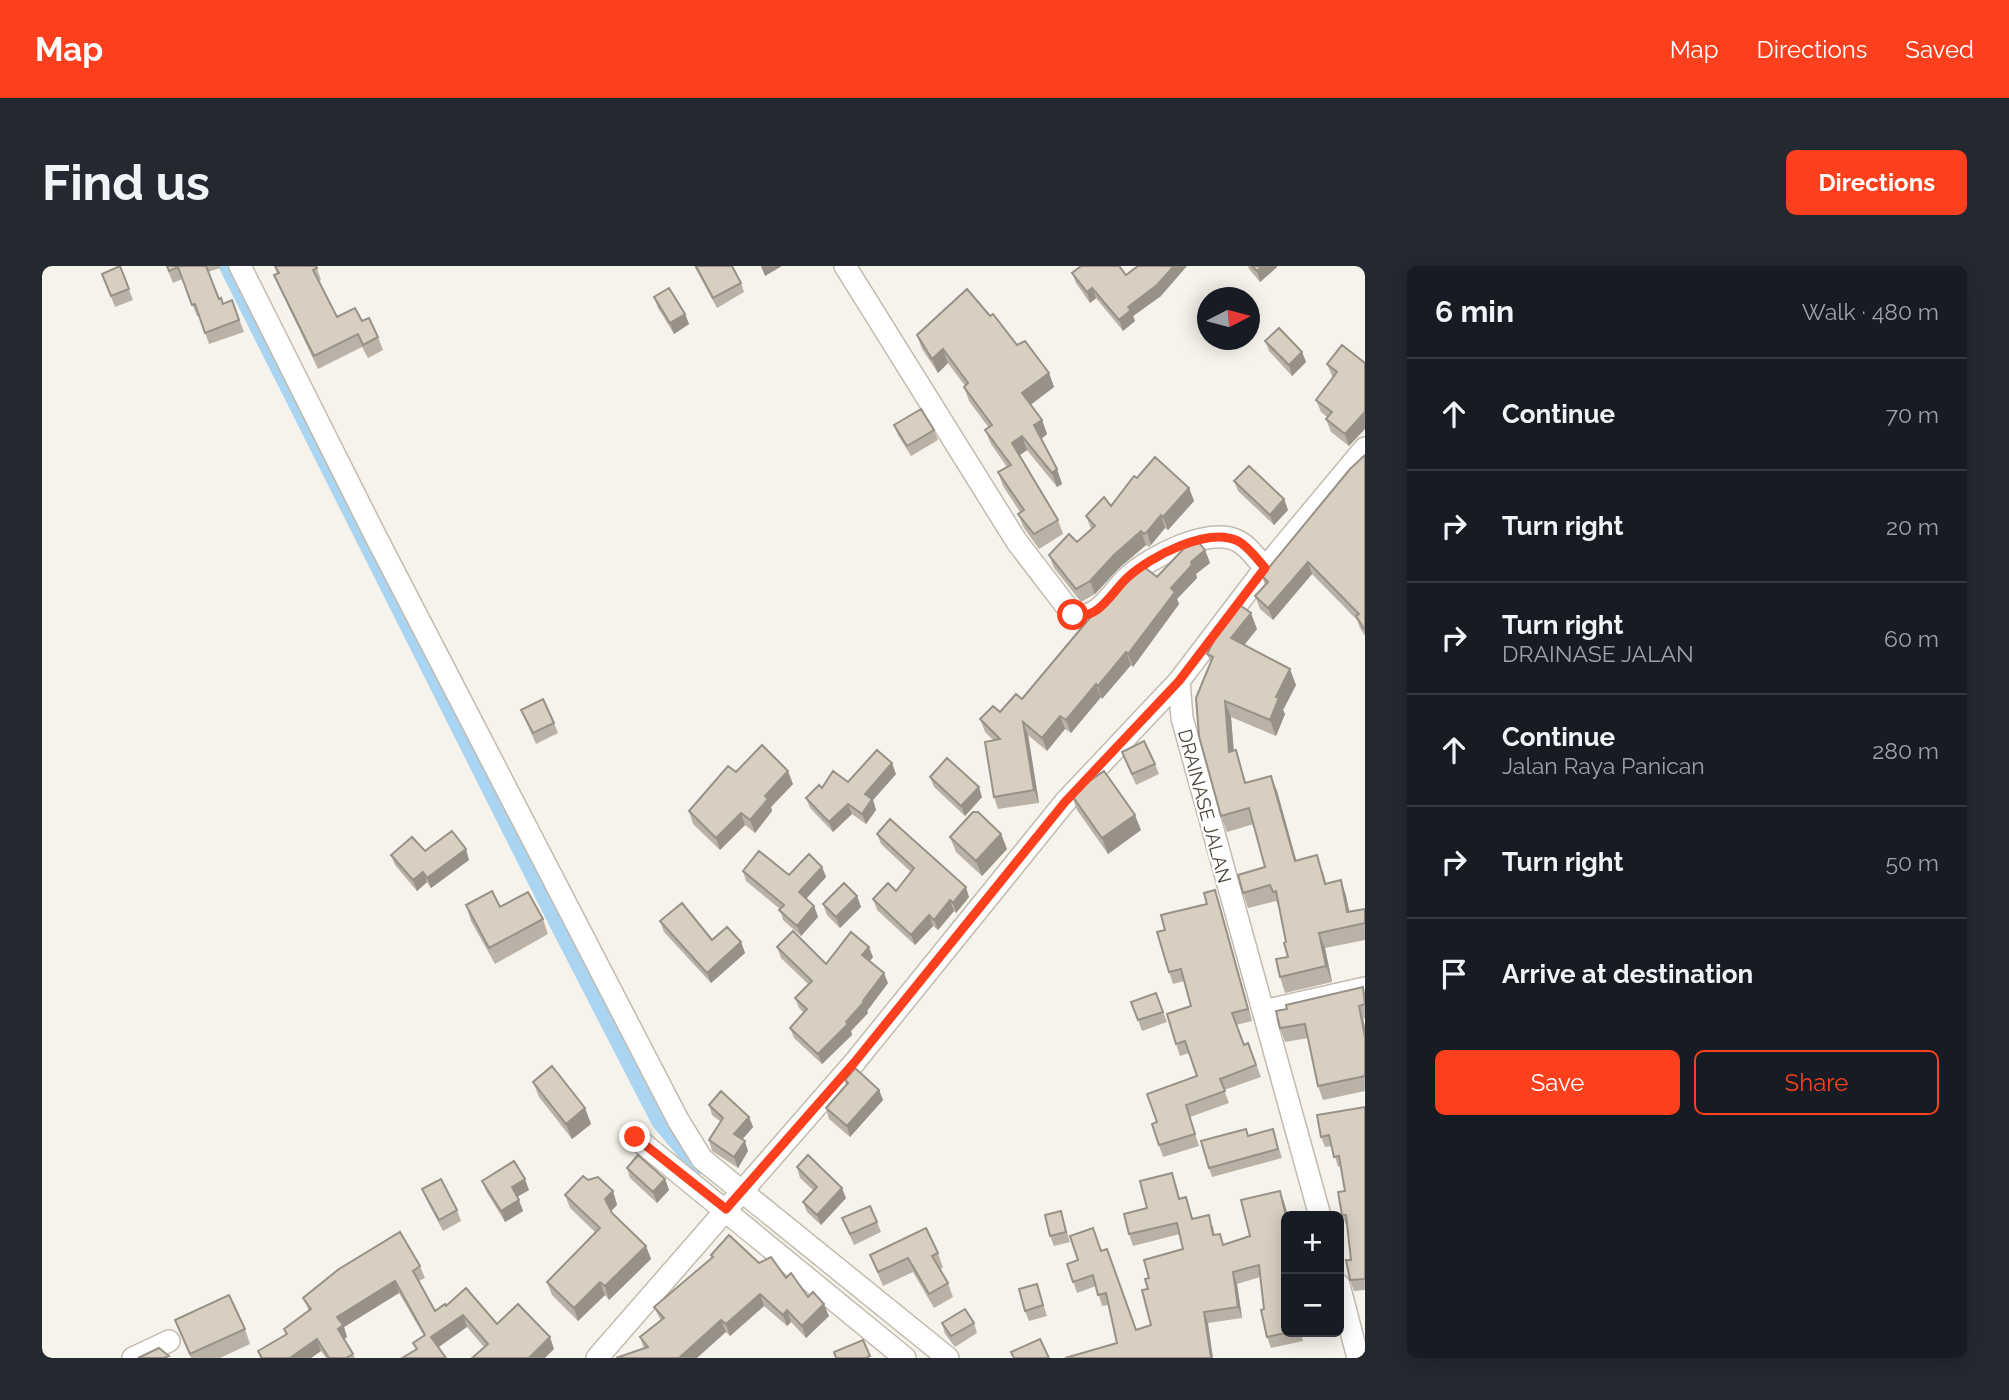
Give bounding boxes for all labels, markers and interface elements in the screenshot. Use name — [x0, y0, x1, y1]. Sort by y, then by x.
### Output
text: Map — [35, 30, 103, 69]
text: Map — [1670, 35, 1719, 64]
text: Directions — [1757, 35, 1867, 64]
text: Saved — [1905, 35, 1974, 64]
button: Directions — [1786, 150, 1967, 215]
text: Find us — [42, 154, 210, 211]
north arrow — [1197, 287, 1260, 350]
text: 6 min — [1435, 294, 1514, 329]
text: Walk · 480 m — [1802, 298, 1939, 325]
icon: ahead — [1435, 395, 1473, 433]
text: Continue — [1502, 399, 1615, 429]
text: 70 m — [1886, 401, 1939, 428]
icon: right — [1435, 507, 1473, 545]
text: Turn right — [1502, 511, 1623, 541]
text: 20 m — [1886, 513, 1939, 540]
route start — [1057, 599, 1088, 630]
text: Turn right — [1502, 610, 1623, 640]
icon: right — [1435, 619, 1473, 657]
text: 60 m — [1884, 625, 1939, 652]
text: DRAINASE JALAN — [1502, 640, 1694, 667]
text: Continue — [1502, 722, 1615, 752]
street label: DRAINASE JALAN — [1174, 727, 1236, 885]
icon: ahead — [1435, 731, 1473, 769]
text: 280 m — [1872, 737, 1939, 764]
text: Jalan Raya Panican — [1502, 752, 1705, 779]
icon: right — [1435, 843, 1473, 881]
text: Turn right — [1502, 847, 1623, 877]
text: 50 m — [1885, 849, 1939, 876]
icon: arrive — [1435, 955, 1473, 993]
text: Arrive at destination — [1502, 959, 1753, 989]
button: Save — [1435, 1050, 1680, 1115]
button: Share — [1694, 1050, 1939, 1115]
route end — [619, 1121, 650, 1152]
map controls — [1281, 1211, 1344, 1337]
button: + — [1281, 1211, 1344, 1274]
button: − — [1281, 1274, 1344, 1337]

